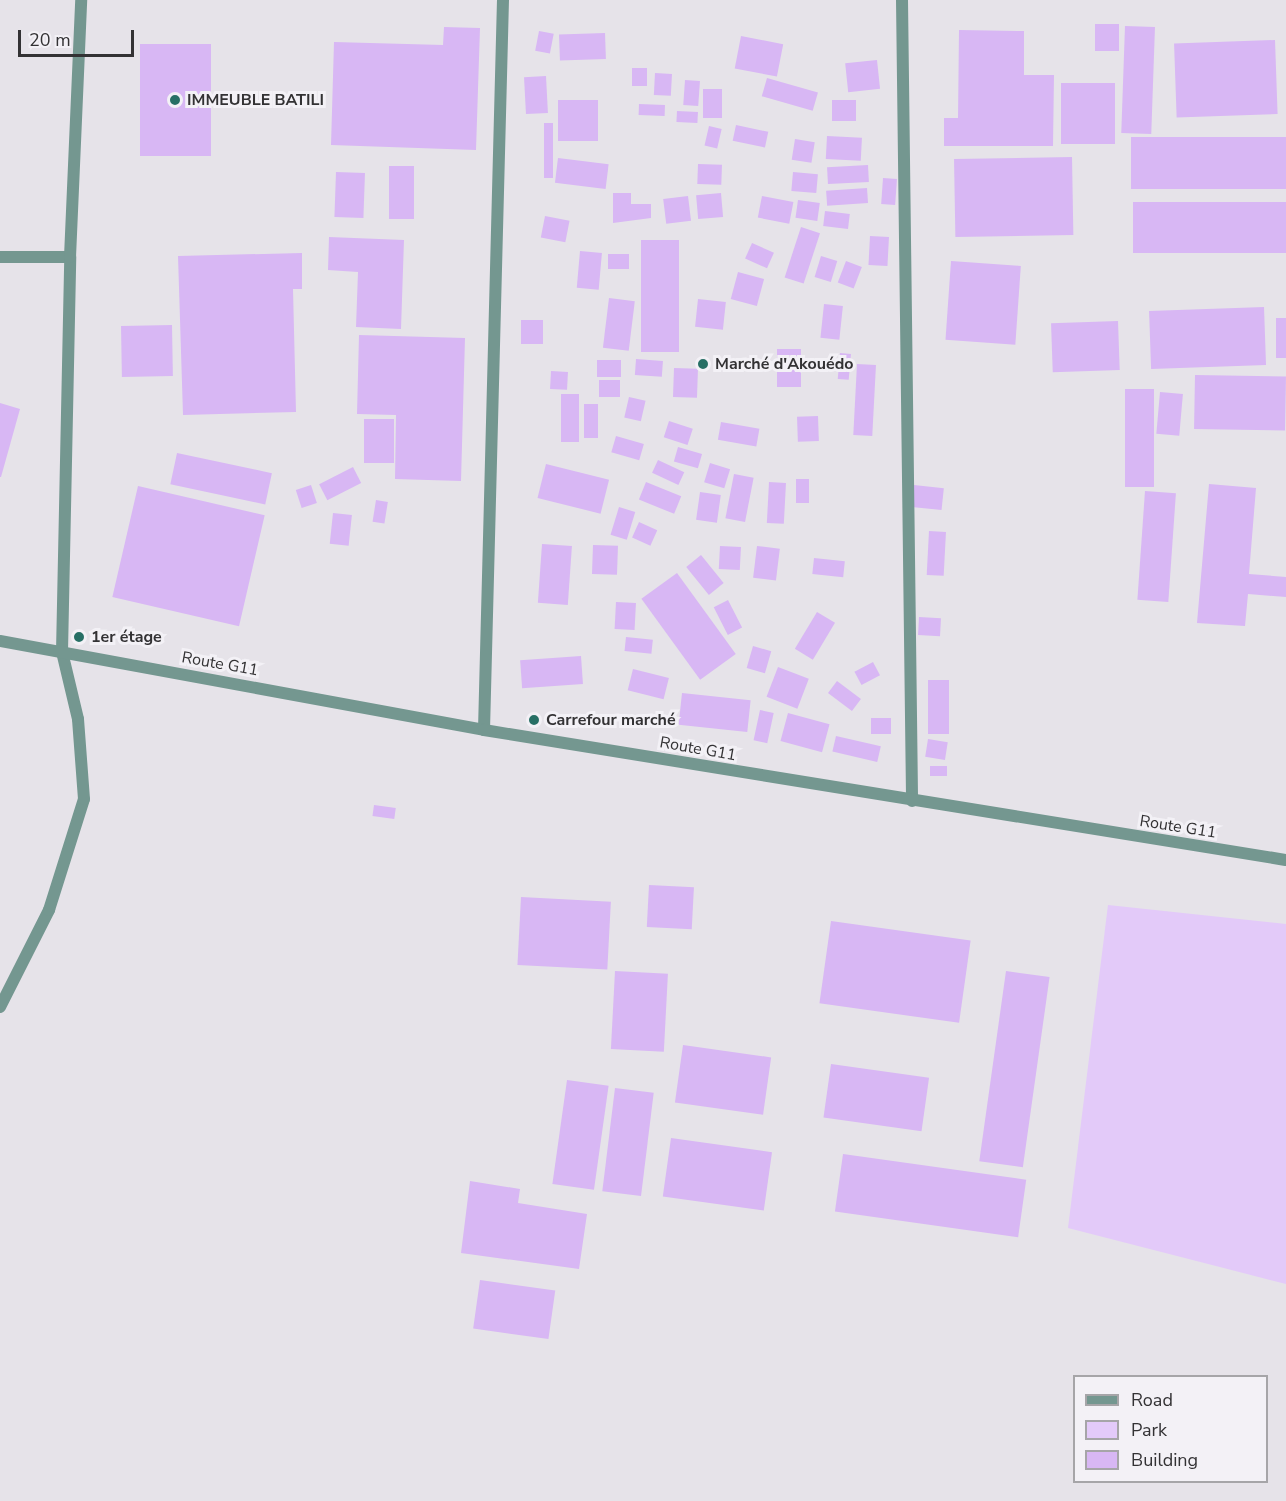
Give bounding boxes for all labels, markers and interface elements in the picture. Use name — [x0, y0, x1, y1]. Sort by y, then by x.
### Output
scale bar — [21, 18, 136, 56]
text: 20 m — [29, 28, 71, 52]
place label: IMMEUBLE BATILI — [187, 90, 324, 110]
marker: IMMEUBLE BATILI — [168, 93, 182, 107]
place label: Marché d'Akouédo — [715, 354, 853, 374]
marker: Marché d'Akouédo — [696, 357, 710, 371]
place label: 1er étage — [91, 627, 162, 647]
marker: 1er étage — [72, 630, 86, 644]
street label: Route G11 — [180, 648, 260, 680]
place label: Carrefour marché — [546, 710, 676, 730]
marker: Carrefour marché — [527, 713, 541, 727]
street label: Route G11 — [658, 733, 738, 765]
street label: Route G11 — [1138, 811, 1218, 843]
legend — [1073, 1375, 1268, 1483]
text: Road — [1131, 1388, 1173, 1412]
text: Park — [1131, 1418, 1167, 1442]
text: Building — [1131, 1448, 1198, 1472]

